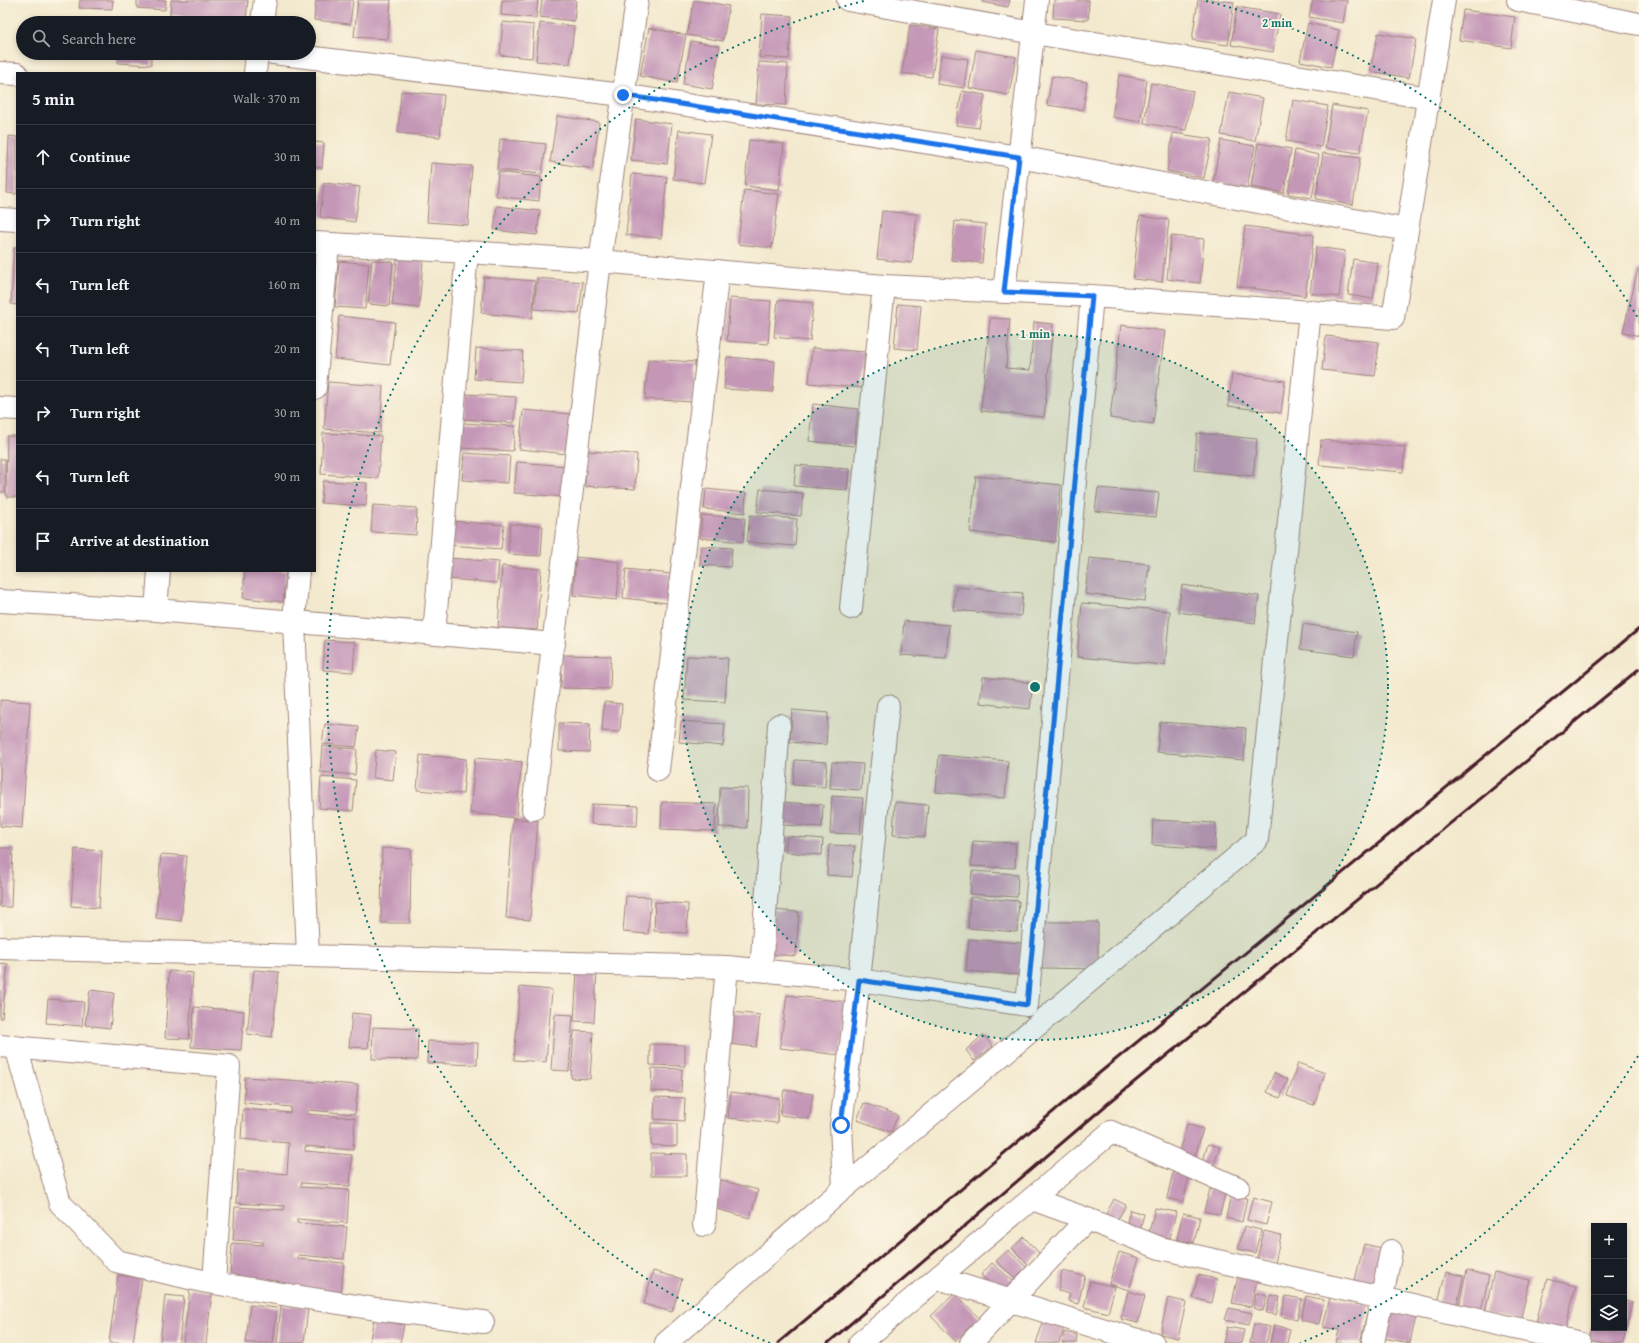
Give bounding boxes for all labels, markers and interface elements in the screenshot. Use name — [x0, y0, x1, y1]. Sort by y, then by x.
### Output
text: 2 min — [1262, 14, 1292, 31]
search box — [16, 16, 316, 60]
icon: search — [30, 27, 52, 49]
text: Search here — [62, 28, 136, 49]
text: 5 min — [32, 86, 74, 111]
route end — [614, 86, 632, 104]
text: Walk · 370 m — [233, 89, 300, 108]
icon: ahead — [32, 146, 54, 168]
text: Continue — [70, 146, 131, 167]
text: 30 m — [274, 147, 300, 166]
icon: right — [32, 210, 54, 232]
text: Turn right — [70, 210, 141, 231]
text: 40 m — [274, 211, 300, 230]
icon: left — [32, 274, 54, 296]
text: Turn left — [70, 274, 129, 295]
text: 160 m — [268, 275, 300, 294]
text: 1 min — [1020, 325, 1050, 342]
icon: left — [32, 338, 54, 360]
text: Turn left — [70, 338, 129, 359]
text: 20 m — [274, 339, 300, 358]
icon: right — [32, 402, 54, 424]
text: Turn right — [70, 402, 141, 423]
text: 30 m — [274, 403, 300, 422]
icon: left — [32, 466, 54, 488]
text: Turn left — [70, 466, 129, 487]
text: 90 m — [274, 467, 300, 486]
icon: arrive — [32, 530, 54, 552]
text: Arrive at destination — [70, 530, 209, 551]
centre of rings — [1028, 680, 1042, 694]
route start — [832, 1116, 850, 1134]
map controls — [1591, 1223, 1627, 1331]
button: + — [1591, 1223, 1627, 1259]
button: − — [1591, 1259, 1627, 1295]
button: layers — [1591, 1295, 1627, 1331]

